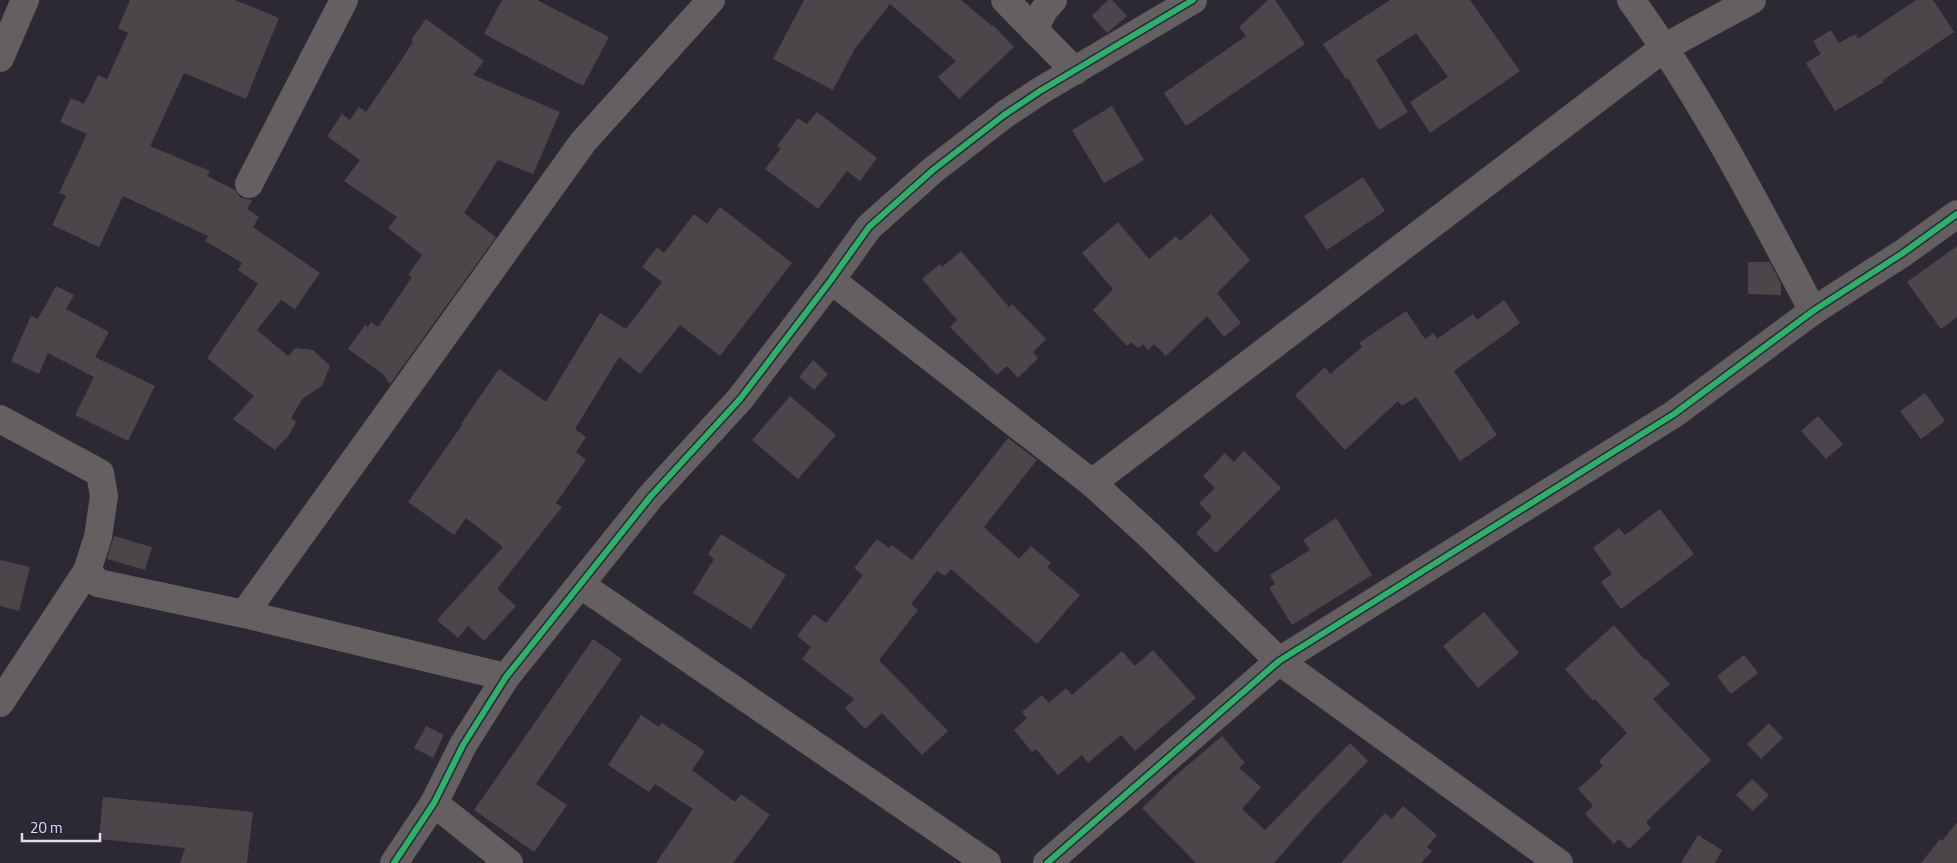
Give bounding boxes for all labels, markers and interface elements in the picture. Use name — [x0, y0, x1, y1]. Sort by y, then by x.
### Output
scale bar — [22, 810, 100, 842]
text: 20 m — [30, 816, 63, 839]

